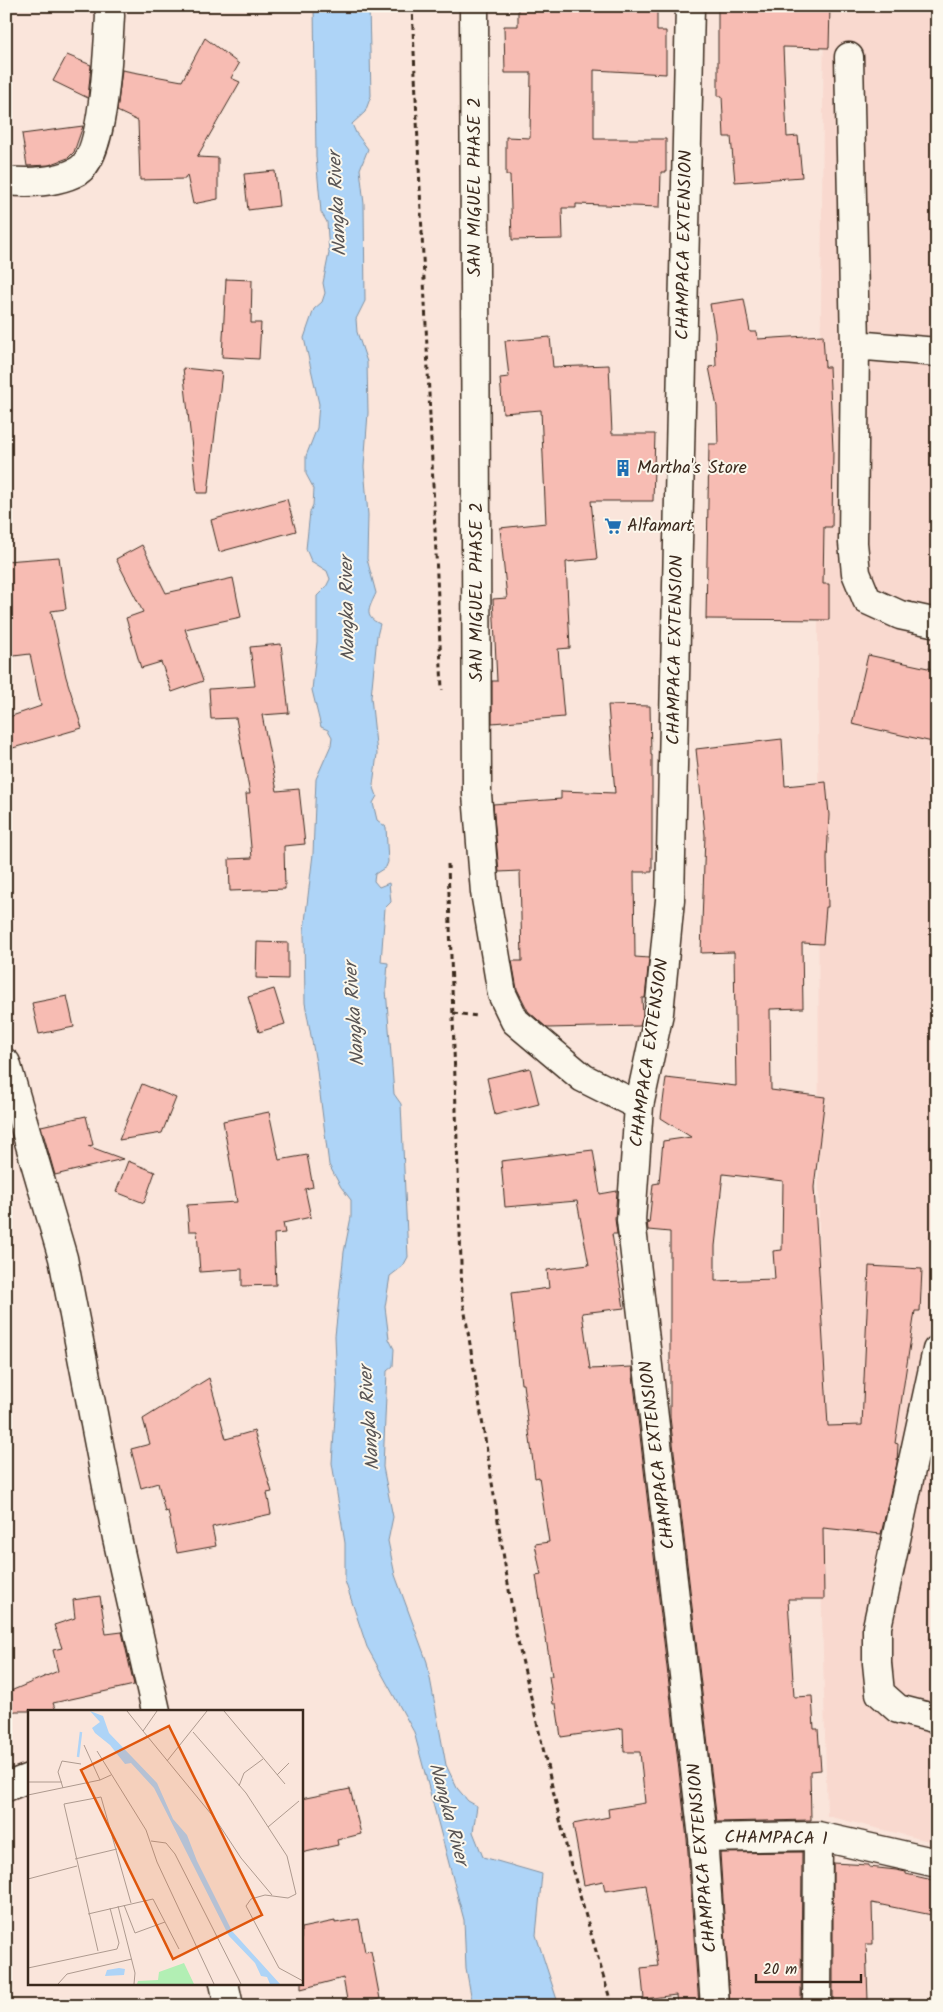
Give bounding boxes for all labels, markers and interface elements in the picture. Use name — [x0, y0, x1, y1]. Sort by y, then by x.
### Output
street label: SAN MIGUEL PHASE 2 — [461, 97, 490, 277]
water label: Nangka River — [320, 147, 356, 257]
street label: CHAMPACA EXTENSION — [669, 150, 701, 340]
place label: Martha's Store — [637, 454, 747, 483]
building icon: Martha's Store — [613, 458, 633, 478]
street label: SAN MIGUEL PHASE 2 — [463, 502, 492, 682]
place label: Alfamart — [627, 512, 694, 541]
supermarket icon: Alfamart — [603, 516, 623, 536]
water label: Nangka River — [332, 553, 364, 662]
street label: CHAMPACA EXTENSION — [660, 555, 692, 745]
water label: Nangka River — [336, 957, 374, 1067]
street label: CHAMPACA EXTENSION — [622, 957, 678, 1149]
street label: CHAMPACA EXTENSION — [632, 1359, 684, 1551]
water label: Nangka River — [351, 1361, 389, 1471]
inset map — [28, 1710, 302, 1984]
water label: Nangka River — [420, 1759, 477, 1872]
street label: CHAMPACA EXTENSION — [680, 1762, 726, 1954]
street label: CHAMPACA 1 — [724, 1824, 828, 1854]
scale bar — [756, 1952, 860, 1984]
text: 20 m — [763, 1958, 797, 1982]

